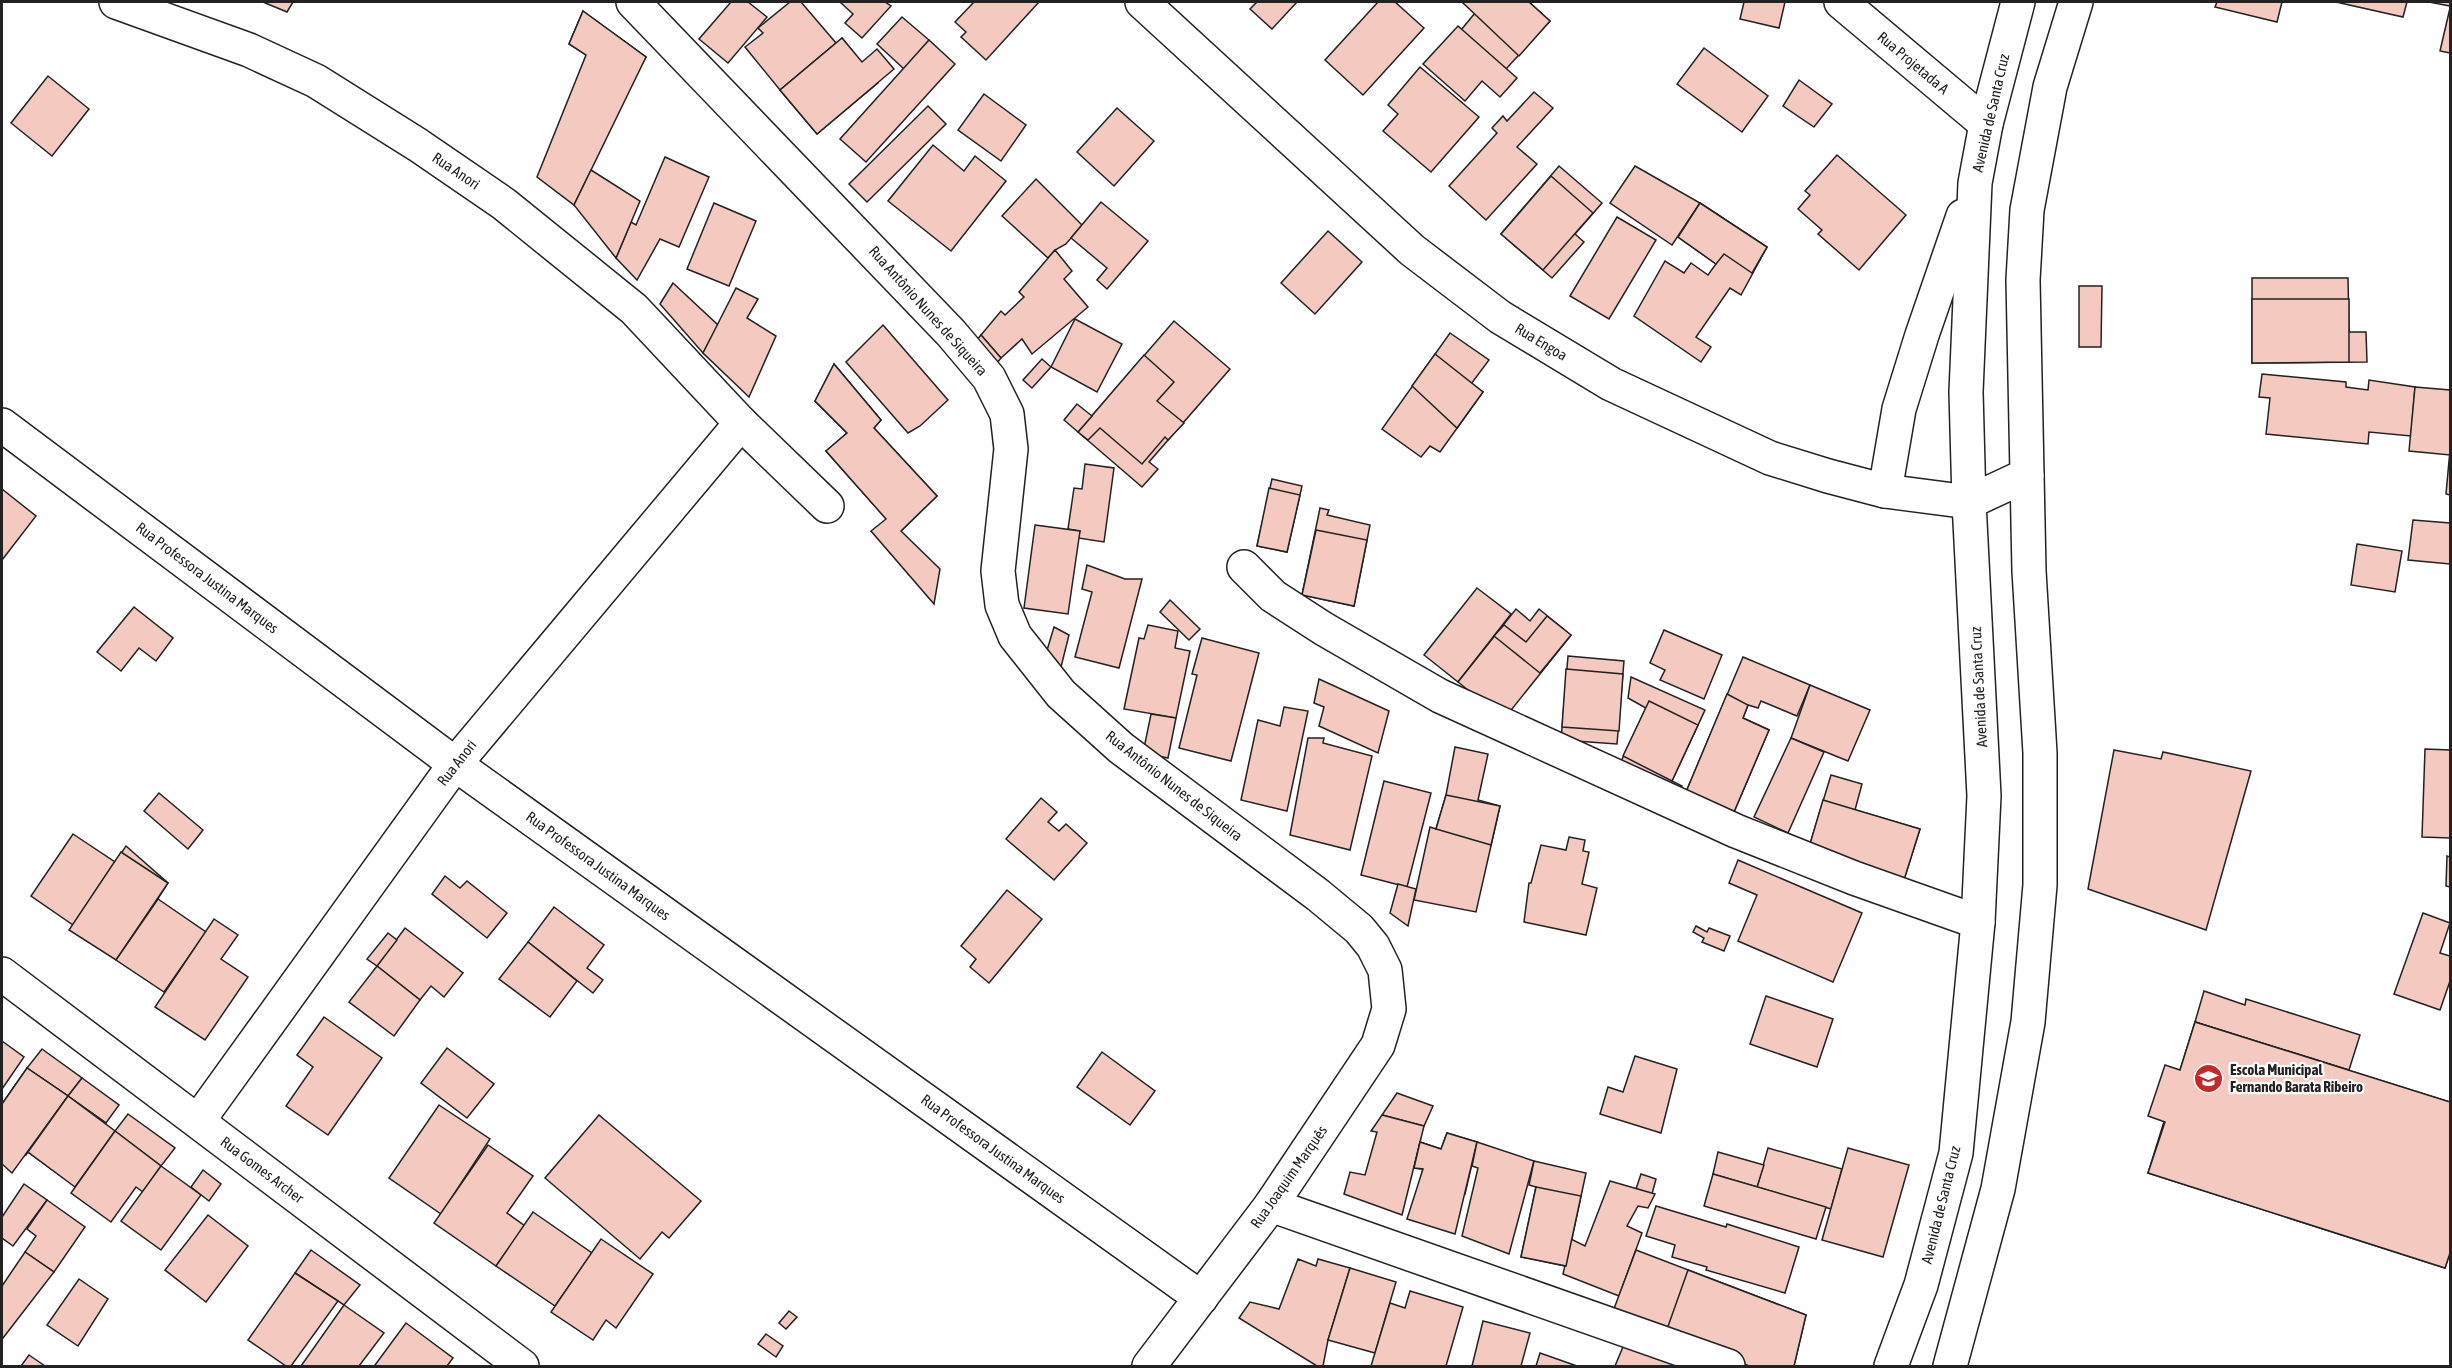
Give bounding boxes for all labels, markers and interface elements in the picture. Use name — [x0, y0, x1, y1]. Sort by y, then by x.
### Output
street label: Rua Projetada A — [1874, 28, 1953, 98]
street label: Avenida de Santa Cruz — [1969, 52, 2013, 174]
street label: Rua Anori — [429, 149, 483, 193]
street label: Rua Antônio Nunes de Siqueira — [866, 242, 991, 379]
street label: Rua Engoa — [1512, 319, 1570, 364]
street label: Rua Professora Justina Marques — [133, 519, 282, 637]
street label: Avenida de Santa Cruz — [1967, 626, 1990, 748]
street label: Rua Antônio Nunes de Siqueira — [1103, 727, 1246, 844]
street label: Rua Anori — [433, 736, 480, 789]
street label: Rua Professora Justina Marques — [523, 808, 674, 924]
place label: Escola Municipal Fernando Barata Ribeiro — [2230, 1061, 2363, 1095]
school or university icon: Escola Municipal Fernando Barata Ribeiro — [2193, 1063, 2225, 1095]
street label: Rua Professora Justina Marques — [918, 1091, 1069, 1207]
street label: Rua Joaquim Marquês — [1247, 1122, 1330, 1231]
street label: Rua Gomes Archer — [217, 1133, 308, 1207]
street label: Avenida de Santa Cruz — [1918, 1144, 1964, 1266]

